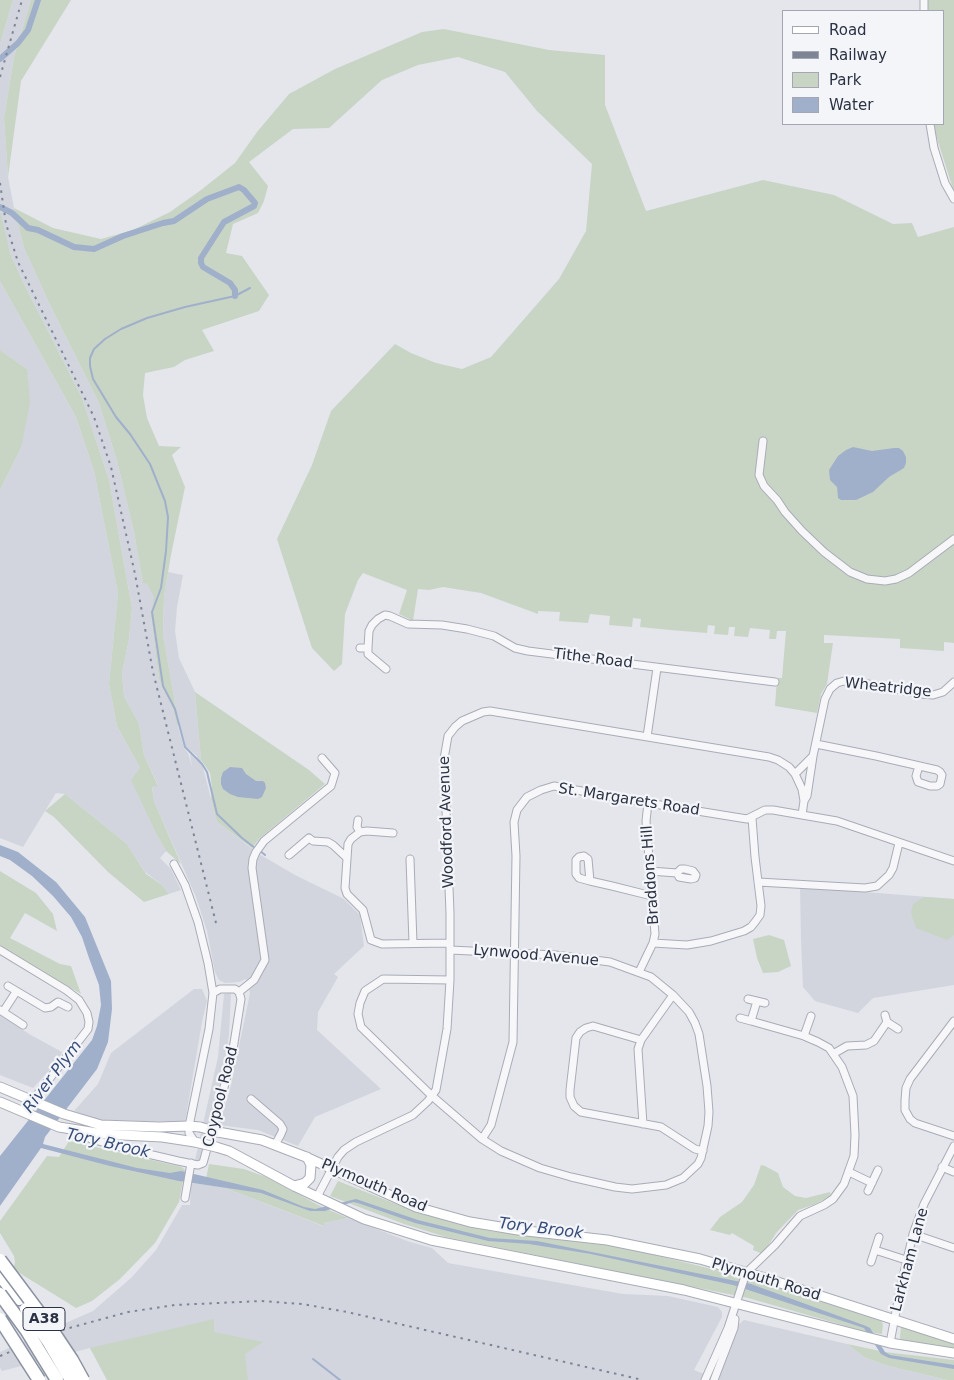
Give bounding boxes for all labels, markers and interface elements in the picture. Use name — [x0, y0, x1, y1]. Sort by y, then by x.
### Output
legend — [782, 10, 944, 125]
text: Road — [829, 21, 867, 39]
text: Railway — [829, 46, 887, 64]
text: Park — [829, 71, 861, 89]
text: Water — [829, 96, 873, 114]
street label: Tithe Road — [552, 645, 634, 673]
street label: Wheatridge — [844, 674, 932, 702]
street label: Woodford Avenue — [436, 756, 458, 888]
street label: St. Margarets Road — [557, 780, 701, 820]
street label: Braddons Hill — [639, 825, 663, 925]
street label: Lynwood Avenue — [472, 942, 600, 970]
water label: River Plym — [20, 1037, 86, 1117]
street label: Coypool Road — [200, 1045, 242, 1149]
water label: Tory Brook — [64, 1125, 152, 1163]
street label: Plymouth Road — [318, 1156, 430, 1216]
street label: Larkham Lane — [887, 1206, 933, 1314]
water label: Tory Brook — [498, 1214, 584, 1244]
street label: Plymouth Road — [709, 1255, 823, 1305]
road number: A38 — [23, 1308, 65, 1330]

